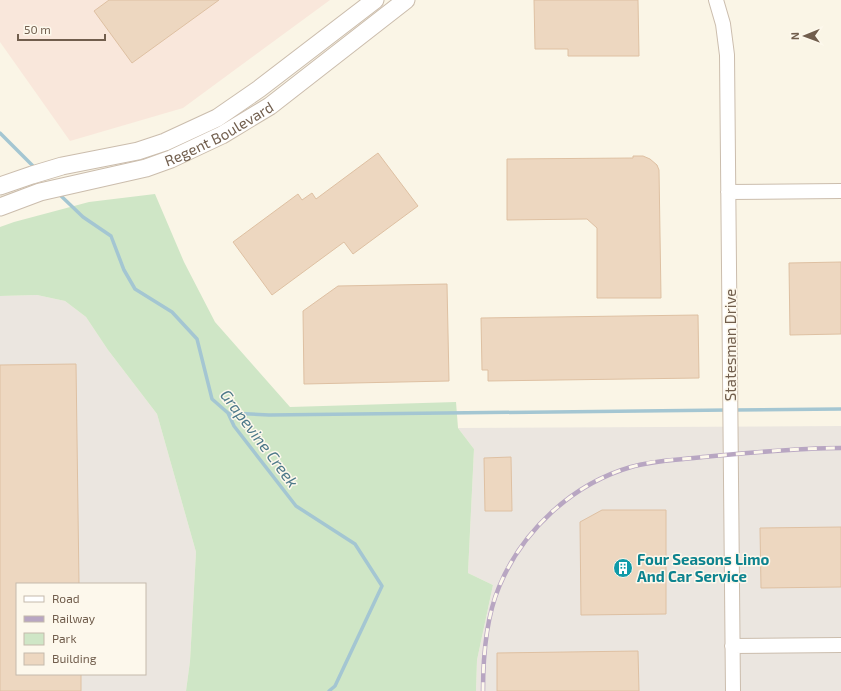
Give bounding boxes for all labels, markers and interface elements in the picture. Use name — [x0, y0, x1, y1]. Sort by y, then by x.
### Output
scale bar — [18, 16, 105, 42]
north arrow — [785, 16, 825, 56]
text: 50 m — [24, 22, 51, 36]
text: N — [788, 32, 801, 40]
street label: Regent Boulevard — [162, 97, 276, 170]
street label: Statesman Drive — [721, 289, 739, 401]
water label: Grapevine Creek — [217, 385, 303, 491]
place label: Four Seasons Limo And Car Service — [637, 550, 769, 585]
building icon: Four Seasons Limo And Car Service — [612, 557, 634, 579]
legend — [16, 583, 146, 675]
text: Road — [52, 591, 80, 605]
text: Railway — [52, 611, 96, 625]
text: Park — [52, 631, 77, 645]
text: Building — [52, 651, 97, 665]

